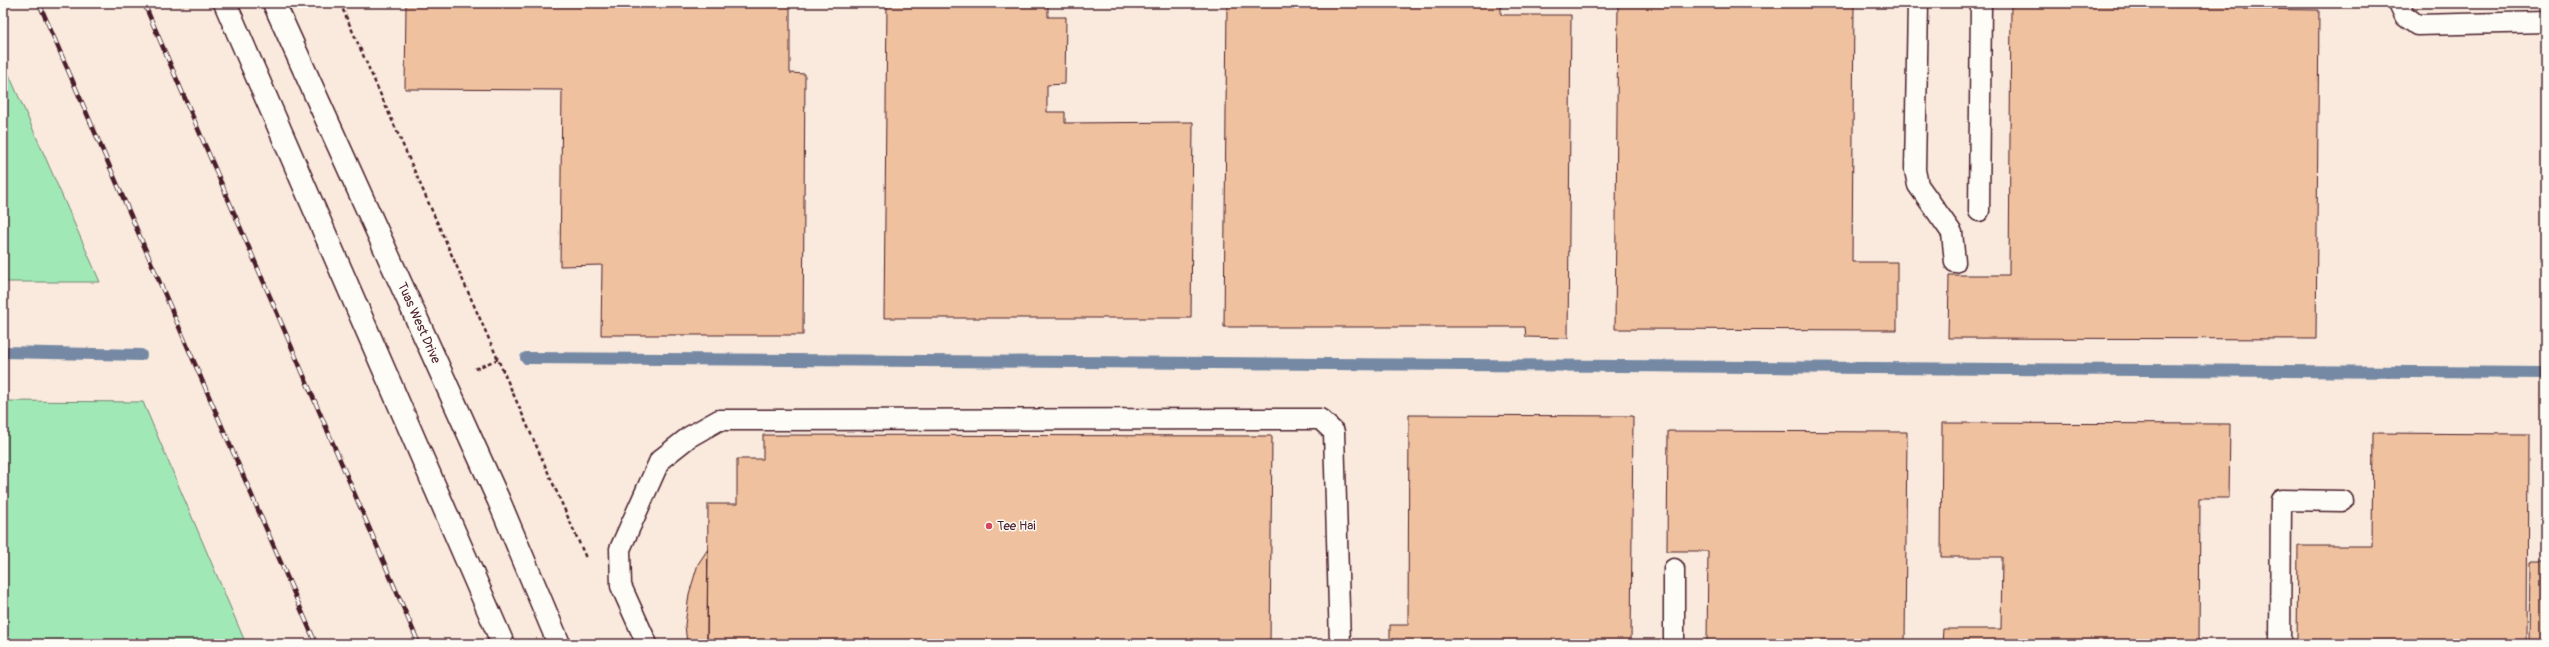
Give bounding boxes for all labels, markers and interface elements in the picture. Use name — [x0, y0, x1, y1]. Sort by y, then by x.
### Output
street label: Tuas West Drive — [394, 280, 444, 367]
place label: Tee Hai — [997, 518, 1036, 534]
marker: Tee Hai — [984, 521, 994, 531]

